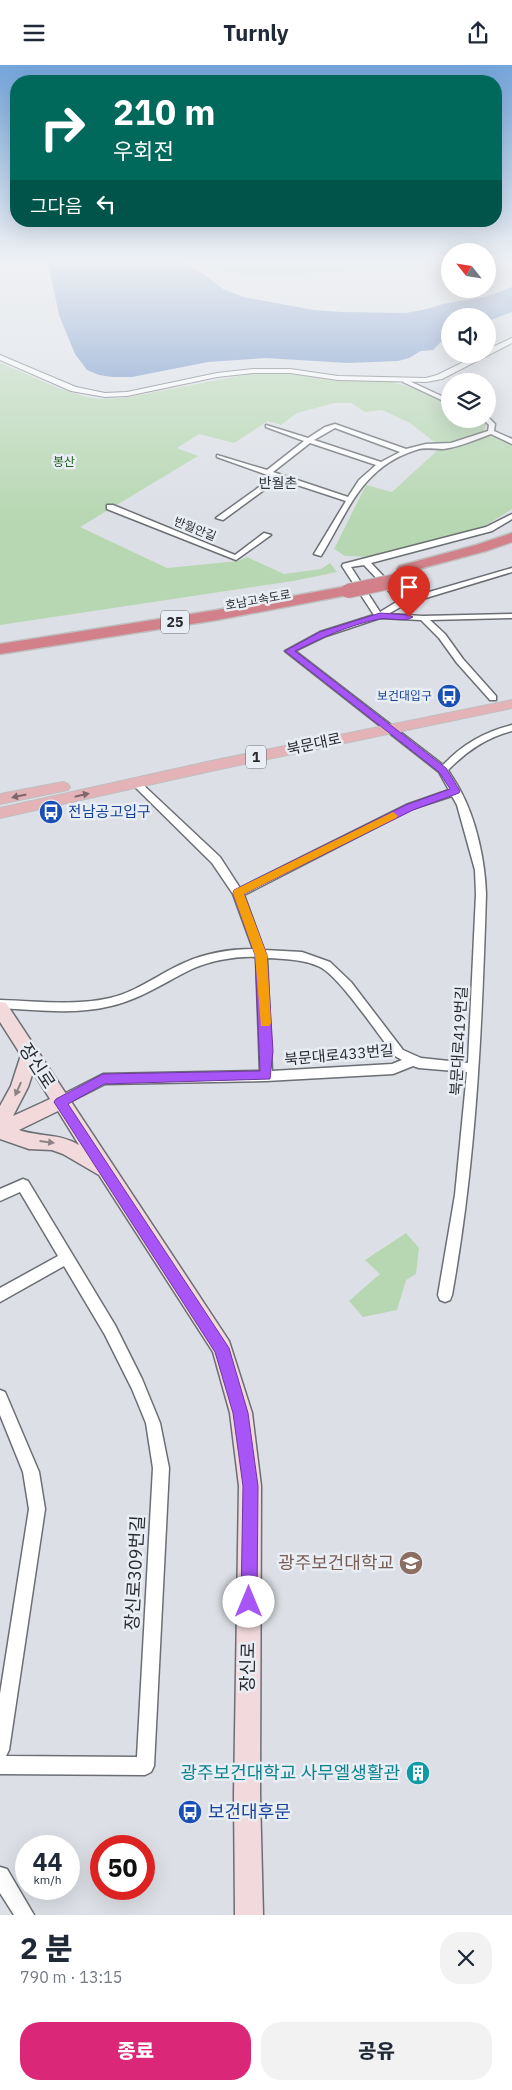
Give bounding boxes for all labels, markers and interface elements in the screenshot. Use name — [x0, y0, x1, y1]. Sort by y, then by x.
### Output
text: Turnly — [223, 18, 289, 47]
icon: menu — [20, 19, 48, 47]
icon: share — [464, 19, 492, 47]
text: 210 m — [113, 89, 216, 135]
icon: right — [30, 95, 95, 160]
text: 우회전 — [113, 136, 174, 165]
icon: left — [92, 190, 120, 218]
text: 그다음 — [30, 194, 82, 218]
north arrow — [441, 243, 496, 297]
map controls — [441, 243, 496, 428]
button: sound — [441, 308, 496, 363]
button: layers — [441, 373, 496, 428]
park label: 봉산 — [53, 454, 75, 469]
district label: 반월촌 — [259, 474, 297, 492]
street label: 반월안길 — [172, 513, 218, 544]
pin — [388, 566, 430, 617]
icon: arrive — [395, 573, 423, 601]
street label: 호남고속도로 — [224, 586, 292, 613]
road number: 25 — [161, 611, 189, 633]
bus stop icon: 보건대입구 — [436, 683, 462, 709]
place label: 보건대입구 — [377, 688, 432, 703]
street label: 북문대로 — [285, 728, 343, 759]
road number: 1 — [246, 745, 266, 769]
one-way arrow — [74, 790, 90, 798]
one-way arrow — [10, 792, 26, 800]
bus stop icon: 전남공고입구 — [38, 799, 64, 825]
place label: 전남공고입구 — [68, 802, 151, 821]
street label: 북문대로419번길 — [446, 986, 471, 1096]
street label: 장신로 — [14, 1039, 61, 1093]
street label: 북문대로433번길 — [283, 1040, 394, 1069]
one-way arrow — [13, 1082, 21, 1096]
one-way arrow — [40, 1139, 56, 1147]
street label: 장신로309번길 — [120, 1515, 149, 1631]
school or university icon: 광주보건대학교 — [398, 1550, 424, 1576]
place label: 광주보건대학교 — [278, 1551, 394, 1574]
position arrow — [222, 1575, 274, 1627]
street label: 장신로 — [236, 1642, 259, 1692]
building icon: 광주보건대학교 사무엘생활관 — [405, 1760, 431, 1786]
place label: 광주보건대학교 사무엘생활관 — [180, 1761, 400, 1784]
bus stop icon: 보건대후문 — [177, 1799, 203, 1825]
place label: 보건대후문 — [208, 1800, 291, 1823]
speed limit sign: 50 — [90, 1835, 155, 1900]
text: 44 — [32, 1845, 63, 1878]
text: km/h — [33, 1872, 62, 1887]
text: 2 분 — [20, 1928, 73, 1967]
button: close — [440, 1932, 492, 1984]
text: 790 m · 13:15 — [20, 1967, 122, 1987]
button: 종료 — [20, 2022, 251, 2080]
button: 공유 — [261, 2022, 492, 2080]

